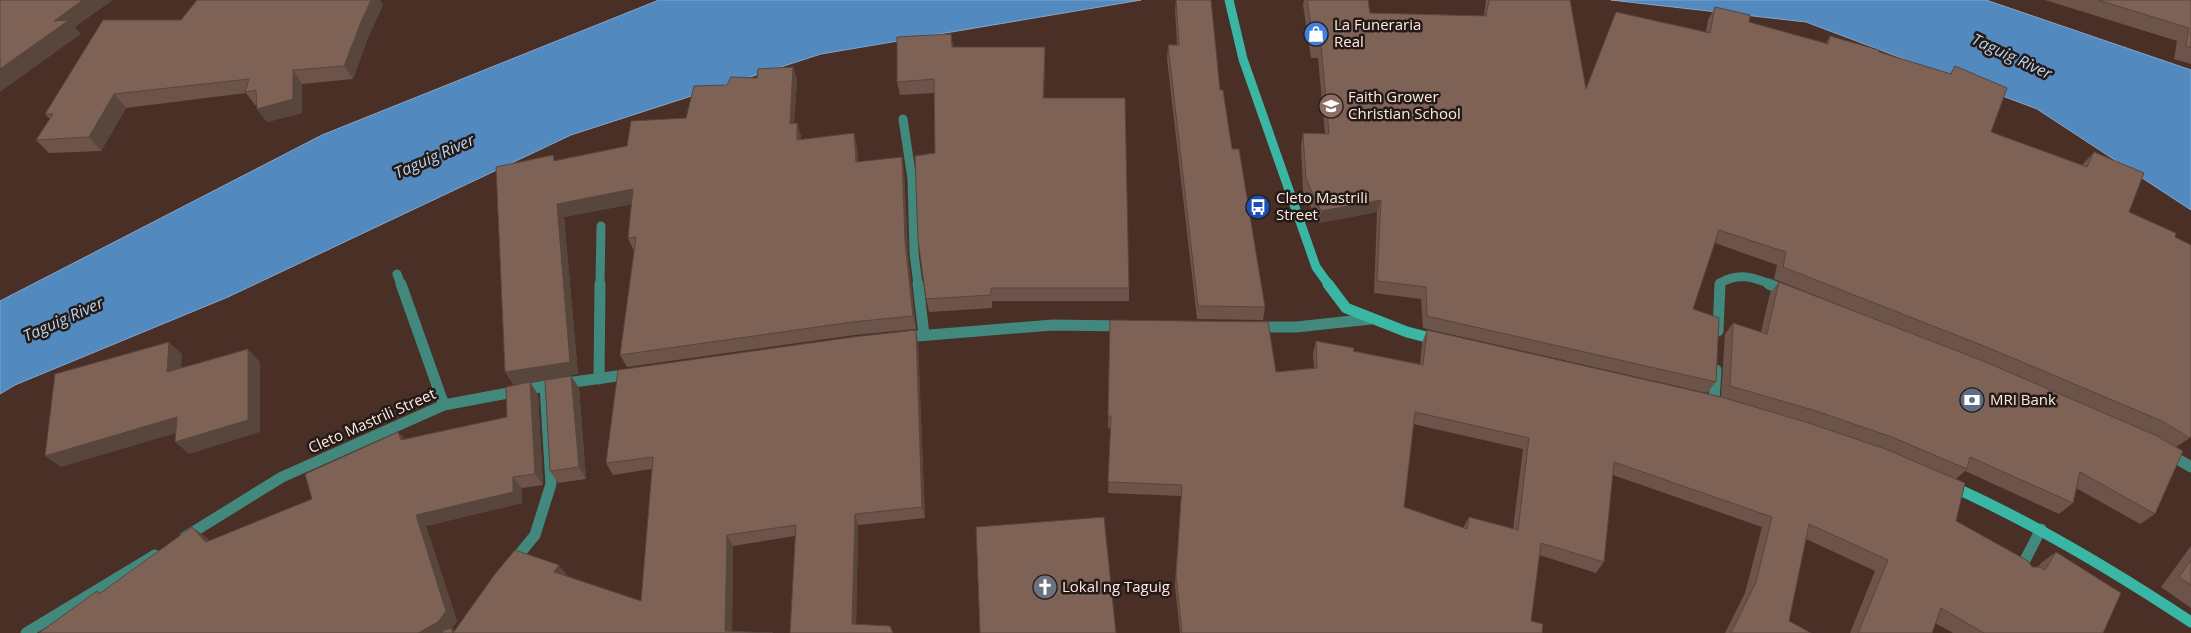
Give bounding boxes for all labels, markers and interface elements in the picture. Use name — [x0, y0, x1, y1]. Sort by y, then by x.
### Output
place label: La Funeraria Real — [1334, 14, 1421, 51]
shop icon: La Funeraria Real — [1303, 21, 1329, 47]
water label: Taguig River — [1968, 28, 2056, 84]
place label: Faith Grower Christian School — [1348, 86, 1461, 123]
school or university icon: Faith Grower Christian School — [1318, 93, 1344, 119]
water label: Taguig River — [390, 128, 478, 184]
place label: Cleto Mastrili Street — [1276, 187, 1368, 224]
bus stop icon: Cleto Mastrili Street — [1245, 194, 1271, 220]
water label: Taguig River — [19, 291, 107, 347]
street label: Cleto Mastrili Street — [305, 383, 438, 457]
bank icon: MRI Bank — [1959, 387, 1985, 413]
place label: MRI Bank — [1990, 389, 2056, 409]
church icon: Lokal ng Taguig — [1032, 574, 1058, 600]
place label: Lokal ng Taguig — [1062, 576, 1170, 596]

